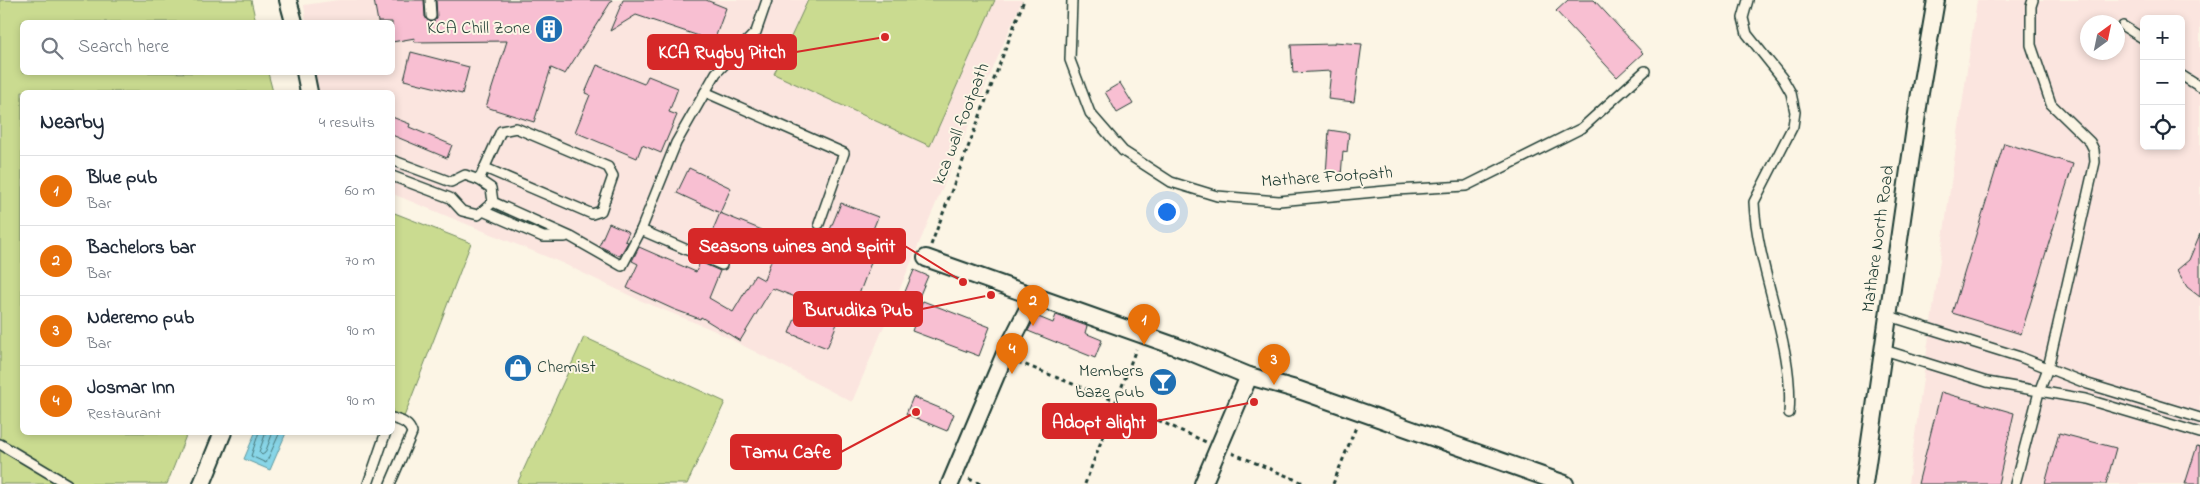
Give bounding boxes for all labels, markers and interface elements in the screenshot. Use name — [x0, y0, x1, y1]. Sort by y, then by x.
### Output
building icon: KCA Chill Zone — [534, 14, 564, 44]
north arrow — [2080, 15, 2125, 60]
map controls — [2140, 15, 2185, 150]
button: + — [2140, 15, 2185, 60]
place label: KCA Chill Zone — [427, 16, 531, 42]
search box — [20, 20, 395, 75]
icon: search — [38, 34, 66, 62]
text: Search here — [78, 34, 169, 61]
callout: KCA Rugby Pitch — [648, 35, 796, 69]
text: KCA Rugby Pitch — [658, 40, 786, 69]
street label: kca wall footpath — [927, 59, 997, 189]
button: − — [2140, 60, 2185, 105]
button: locate — [2140, 105, 2185, 150]
text: Nearby — [40, 108, 104, 138]
text: 4 results — [319, 111, 375, 135]
street label: Mathare Footpath — [1260, 160, 1394, 196]
street label: Mathare North Road — [1856, 164, 1902, 314]
text: Blue pub — [87, 165, 157, 192]
text: 1 — [53, 179, 59, 203]
text: 60 m — [345, 179, 375, 203]
text: Bar — [87, 192, 111, 216]
your location — [1154, 199, 1180, 225]
callout: Seasons wines and spirit — [689, 229, 905, 263]
text: Seasons wines and spirit — [699, 234, 896, 261]
text: Bachelors bar — [87, 235, 196, 262]
text: 2 — [52, 249, 60, 273]
text: 70 m — [345, 249, 375, 273]
text: Bar — [87, 262, 111, 286]
pin: 2 — [1017, 285, 1049, 326]
callout: Burudika Pub — [794, 292, 922, 326]
text: Burudika Pub — [803, 298, 913, 325]
pin: 1 — [1128, 304, 1160, 345]
text: Nderemo pub — [87, 305, 194, 332]
text: 3 — [53, 319, 59, 343]
text: 90 m — [347, 319, 375, 343]
text: Bar — [87, 332, 111, 356]
pin: 4 — [996, 333, 1028, 374]
pin: 3 — [1258, 344, 1290, 385]
shop icon: Chemist — [503, 353, 533, 383]
place label: Chemist — [537, 355, 596, 381]
place label: Members baze pub — [1075, 359, 1144, 406]
bar icon: Members baze pub — [1148, 367, 1178, 397]
text: Josmar Inn — [87, 375, 175, 402]
text: 4 — [53, 389, 59, 413]
text: 90 m — [347, 389, 375, 413]
text: Restaurant — [87, 402, 161, 426]
callout: Adopt alight — [1043, 404, 1156, 438]
text: Adopt alight — [1052, 410, 1147, 439]
callout: Tamu Cafe — [731, 435, 841, 469]
text: Tamu Cafe — [741, 440, 831, 467]

